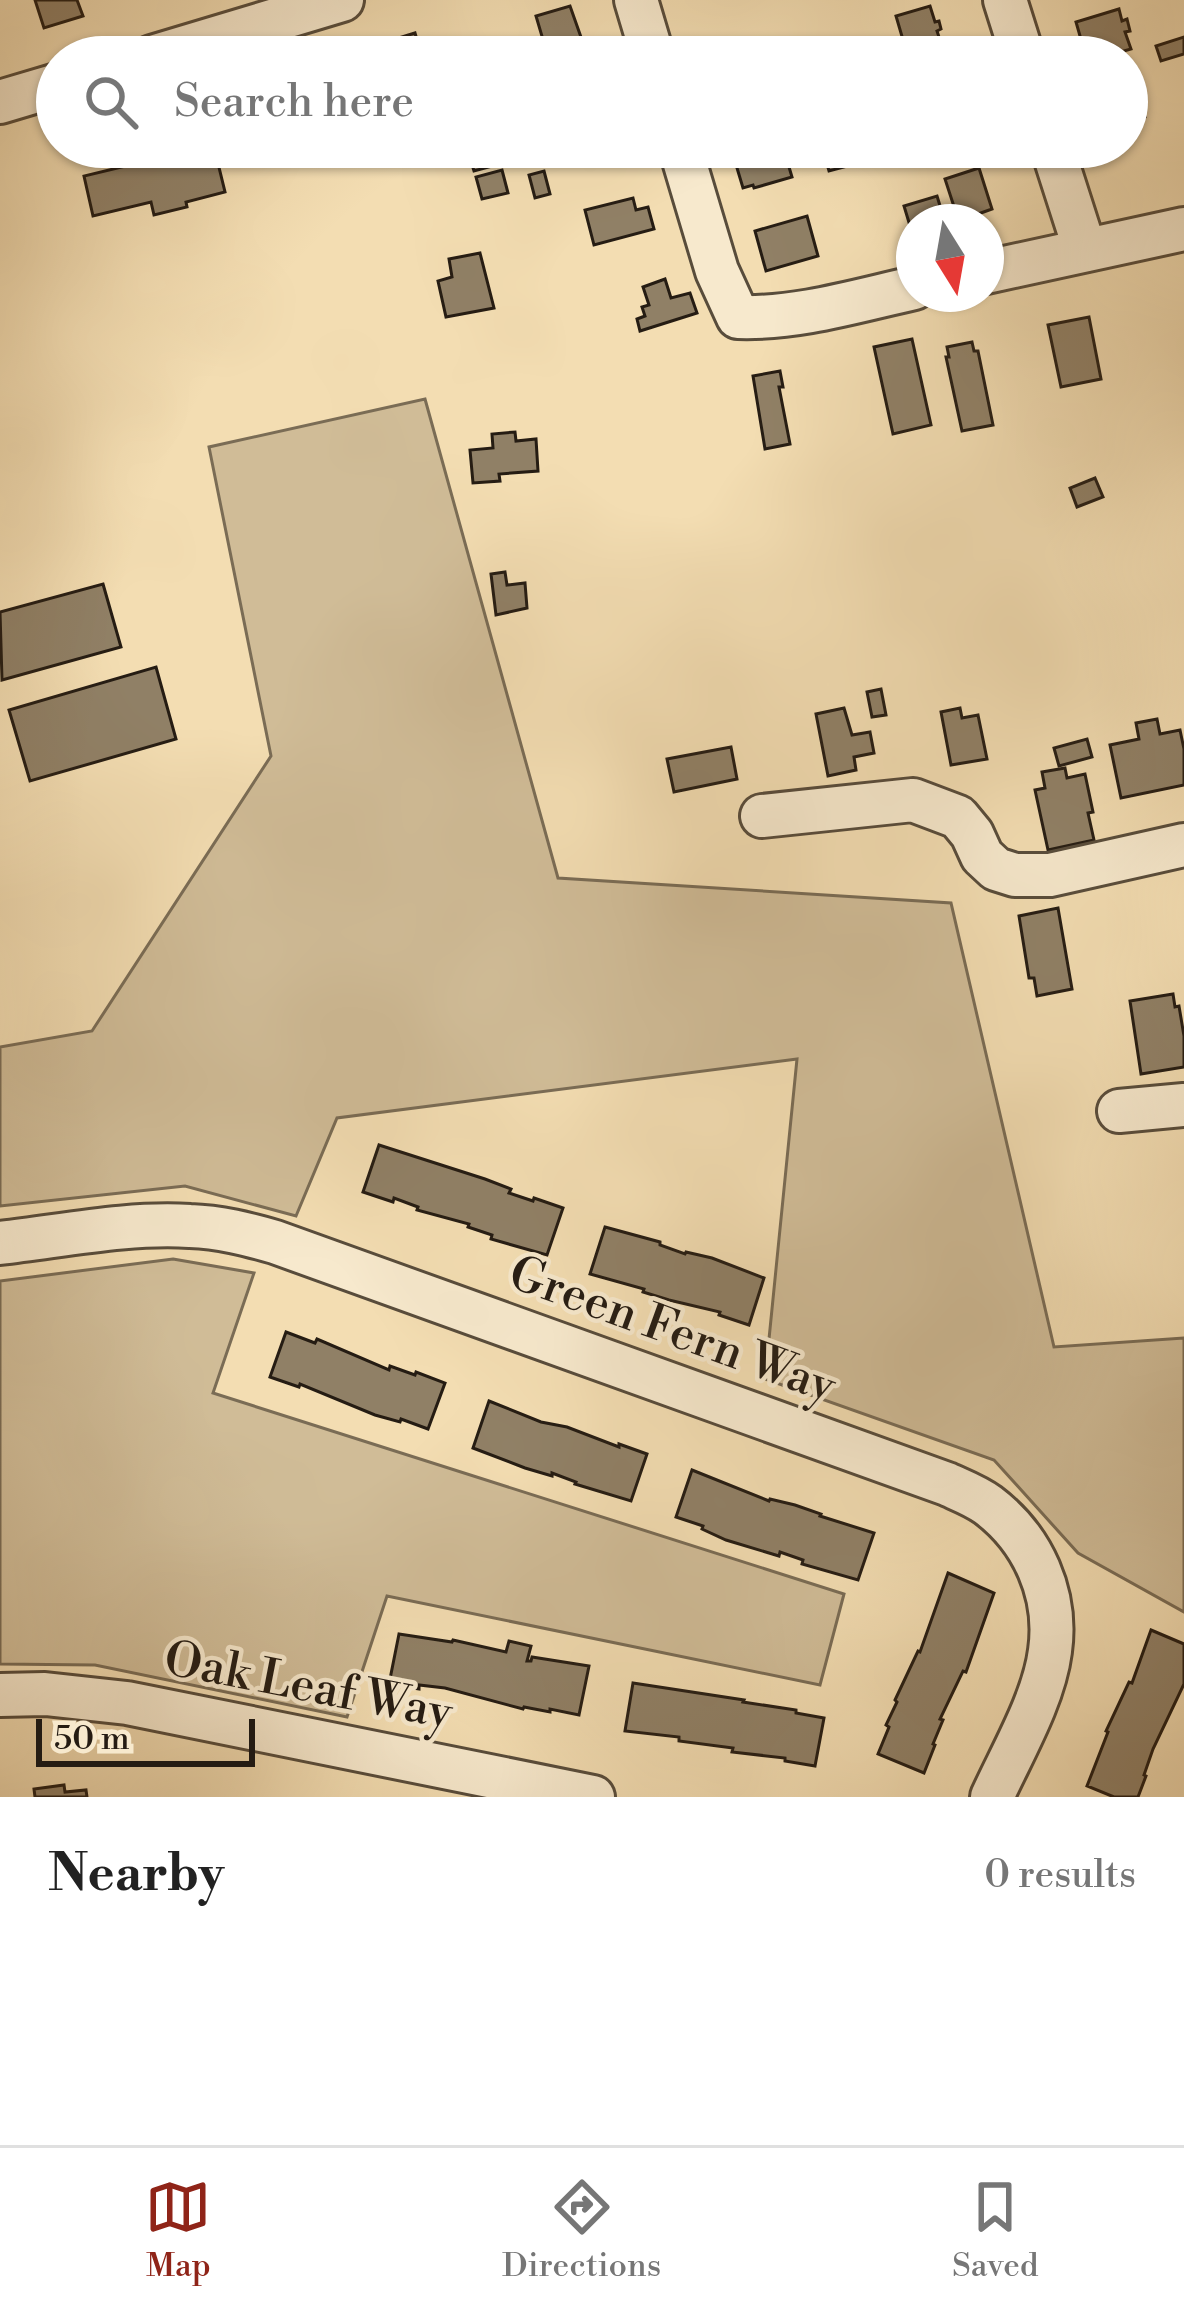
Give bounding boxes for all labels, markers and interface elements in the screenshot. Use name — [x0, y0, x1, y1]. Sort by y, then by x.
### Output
search box — [36, 36, 1148, 168]
icon: search — [78, 69, 144, 135]
text: Search here — [174, 74, 414, 131]
north arrow — [896, 204, 1004, 312]
street label: Green Fern Way — [501, 1244, 844, 1418]
street label: Oak Leaf Way — [159, 1630, 458, 1744]
scale bar — [36, 1713, 255, 1766]
text: 50 m — [54, 1719, 130, 1760]
text: Nearby — [48, 1843, 224, 1907]
text: 0 results — [984, 1851, 1136, 1900]
tab: Map — [145, 2174, 211, 2287]
tab: Directions — [502, 2174, 661, 2287]
tab: Saved — [952, 2174, 1039, 2287]

